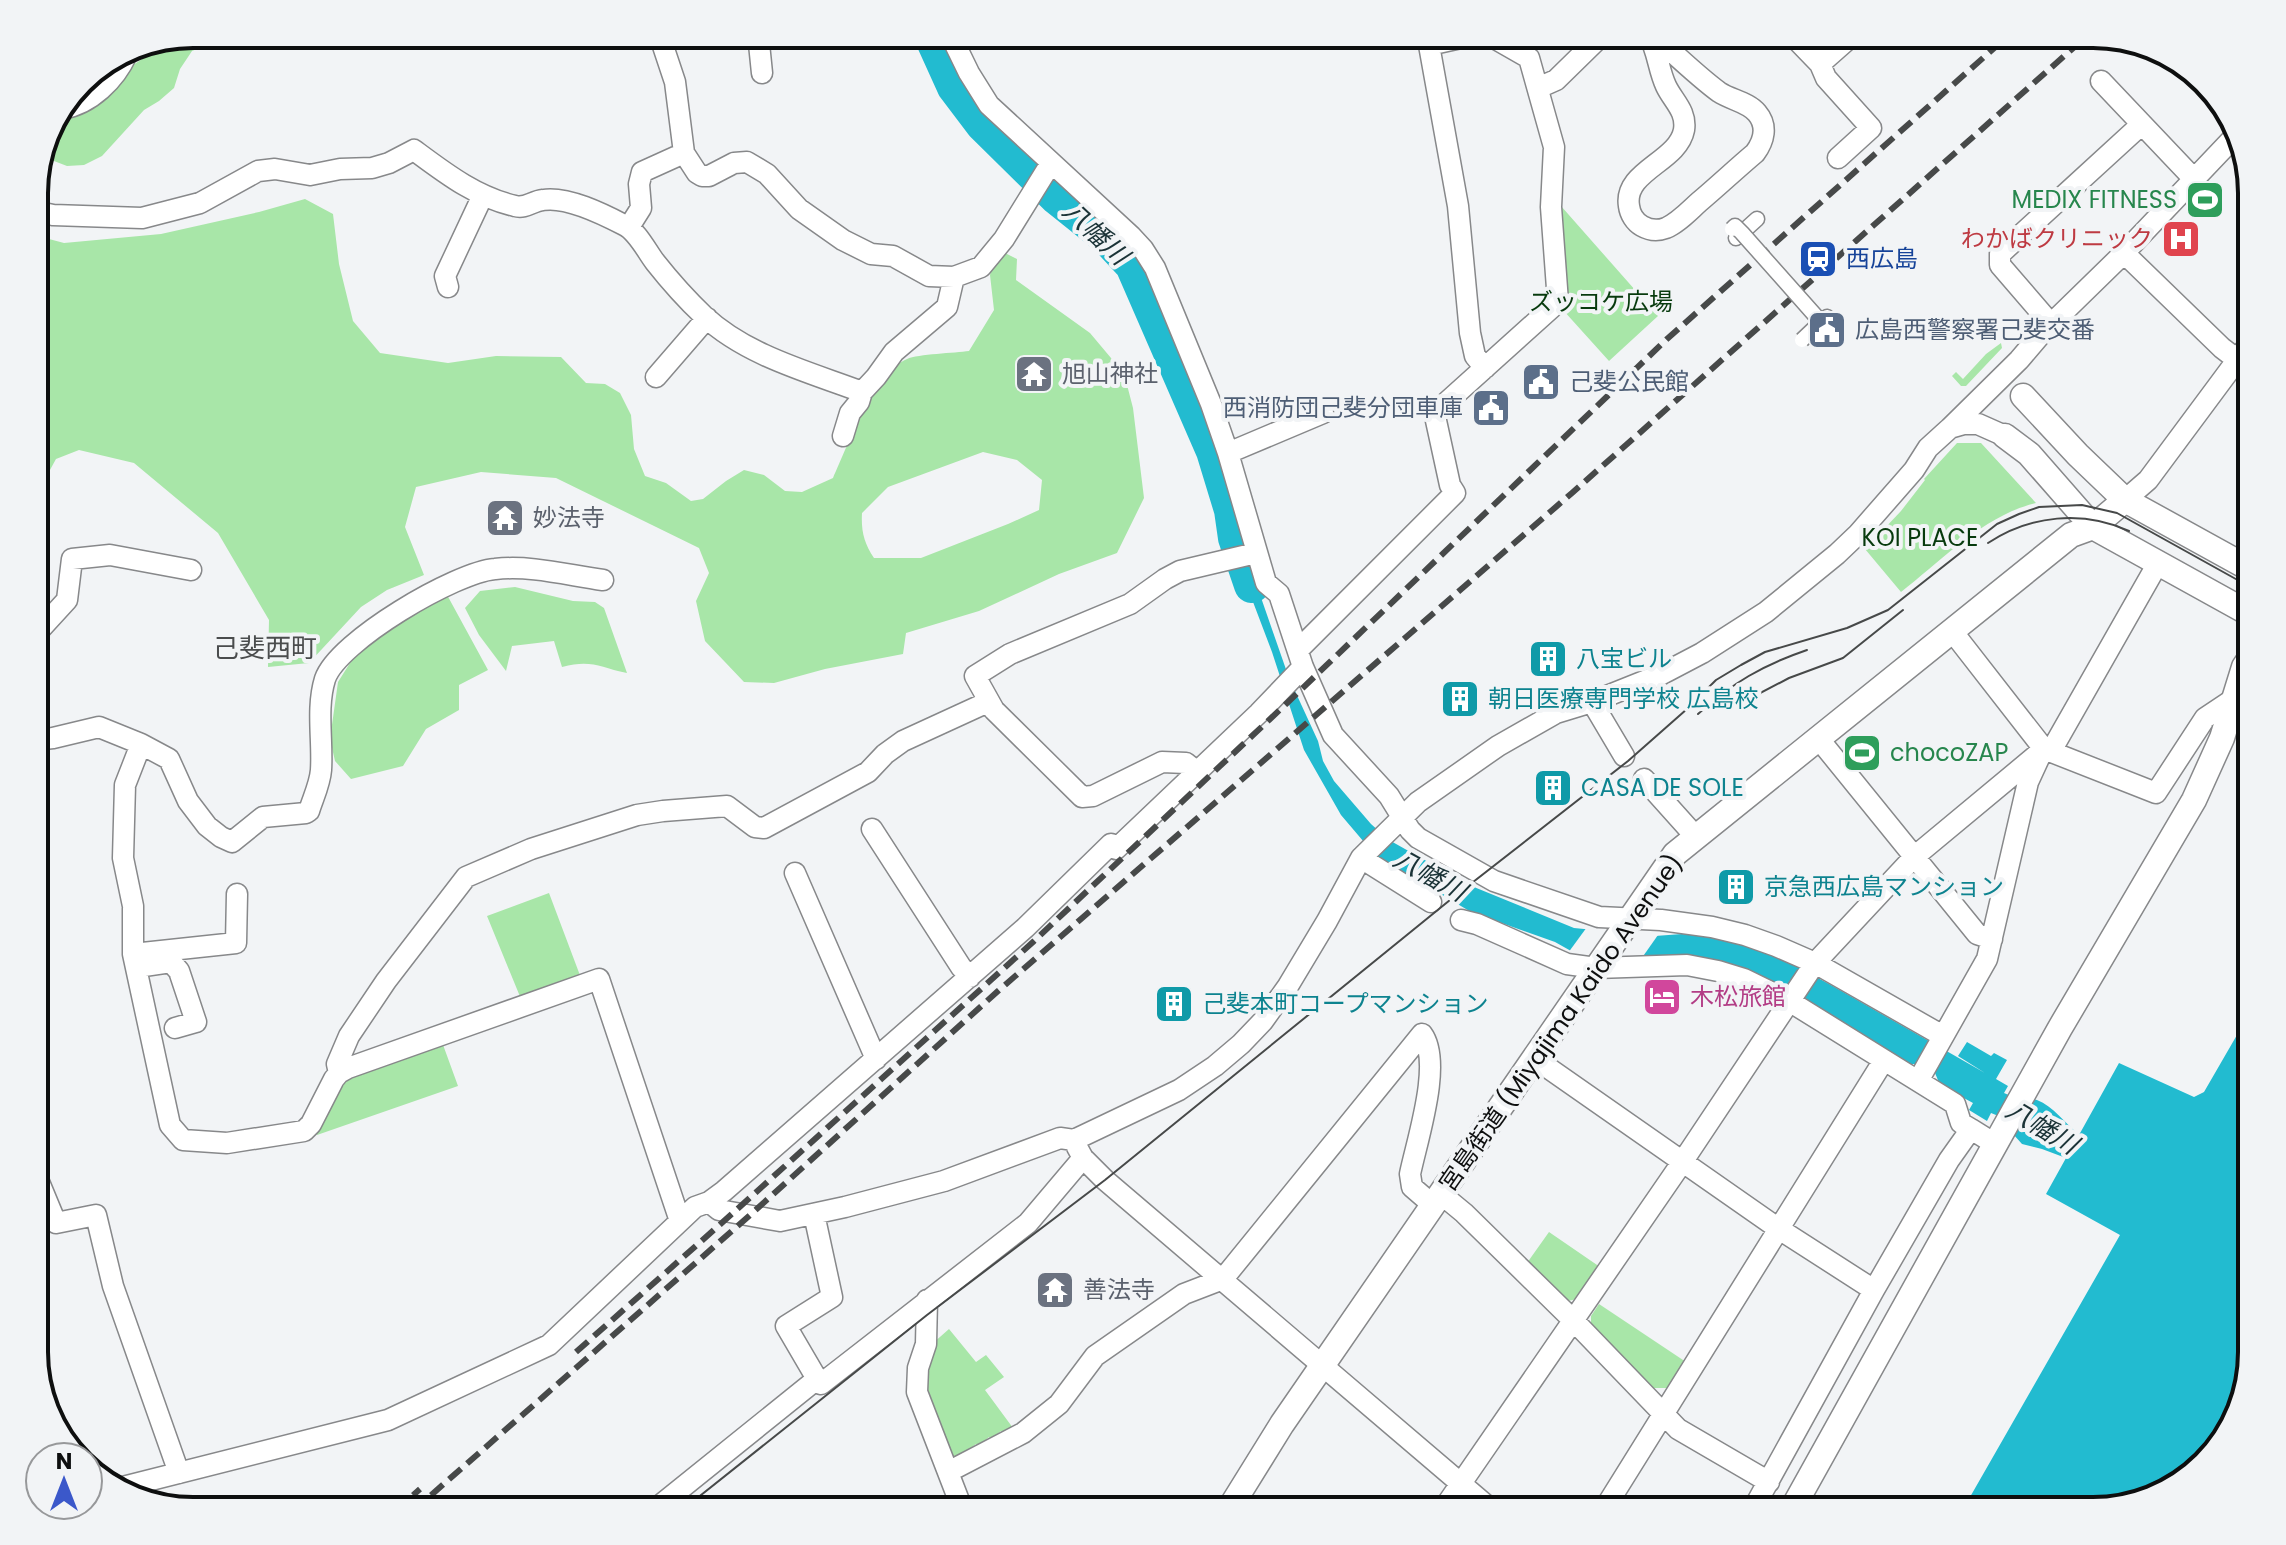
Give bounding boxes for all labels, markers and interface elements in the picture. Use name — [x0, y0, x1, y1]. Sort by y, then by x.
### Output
sports icon: MEDIX FITNESS — [2184, 179, 2226, 221]
place label: MEDIX FITNESS — [2011, 183, 2177, 216]
water label: 八幡川 — [1055, 193, 1139, 275]
hospital icon: わかばクリニック — [2160, 218, 2202, 260]
place label: わかばクリニック — [1961, 222, 2153, 255]
station icon: 西広島 — [1797, 238, 1839, 280]
place label: 西広島 — [1846, 242, 1918, 275]
park label: ズッコケ広場 — [1529, 285, 1673, 318]
public building icon: 広島西警察署己斐交番 — [1806, 309, 1848, 351]
place label: 広島西警察署己斐交番 — [1855, 313, 2095, 346]
temple icon: 旭山神社 — [1013, 353, 1055, 395]
place label: 旭山神社 — [1062, 357, 1158, 390]
public building icon: 己斐公民館 — [1520, 361, 1562, 403]
place label: 己斐公民館 — [1569, 365, 1689, 398]
public building icon: 西消防団己斐分団車庫 — [1470, 387, 1512, 429]
place label: 西消防団己斐分団車庫 — [1223, 391, 1463, 424]
temple icon: 妙法寺 — [484, 497, 526, 539]
place label: 妙法寺 — [533, 501, 605, 534]
park label: KOI PLACE — [1862, 521, 1978, 554]
district label: 己斐西町 — [213, 630, 317, 666]
building icon: 八宝ビル — [1527, 638, 1569, 680]
place label: 八宝ビル — [1576, 642, 1672, 675]
building icon: 朝日医療専門学校 広島校 — [1439, 678, 1481, 720]
place label: 朝日医療専門学校 広島校 — [1488, 682, 1758, 715]
sports icon: chocoZAP — [1841, 732, 1883, 774]
place label: chocoZAP — [1890, 736, 2008, 769]
building icon: CASA DE SOLE — [1532, 767, 1574, 809]
place label: CASA DE SOLE — [1581, 771, 1744, 804]
water label: 八幡川 — [1387, 840, 1475, 911]
street label: 宮島街道 (Miyajima Kaido Avenue) — [1431, 848, 1690, 1198]
building icon: 京急西広島マンション — [1715, 866, 1757, 908]
place label: 京急西広島マンション — [1764, 870, 2004, 903]
hotel icon: 木松旅館 — [1641, 976, 1683, 1018]
place label: 木松旅館 — [1690, 980, 1786, 1013]
building icon: 己斐本町コープマンション — [1153, 983, 1195, 1025]
place label: 己斐本町コープマンション — [1202, 987, 1489, 1020]
water label: 八幡川 — [1999, 1091, 2087, 1164]
temple icon: 善法寺 — [1034, 1269, 1076, 1311]
place label: 善法寺 — [1083, 1273, 1155, 1306]
north arrow — [24, 1441, 104, 1521]
text: N — [56, 1446, 72, 1477]

